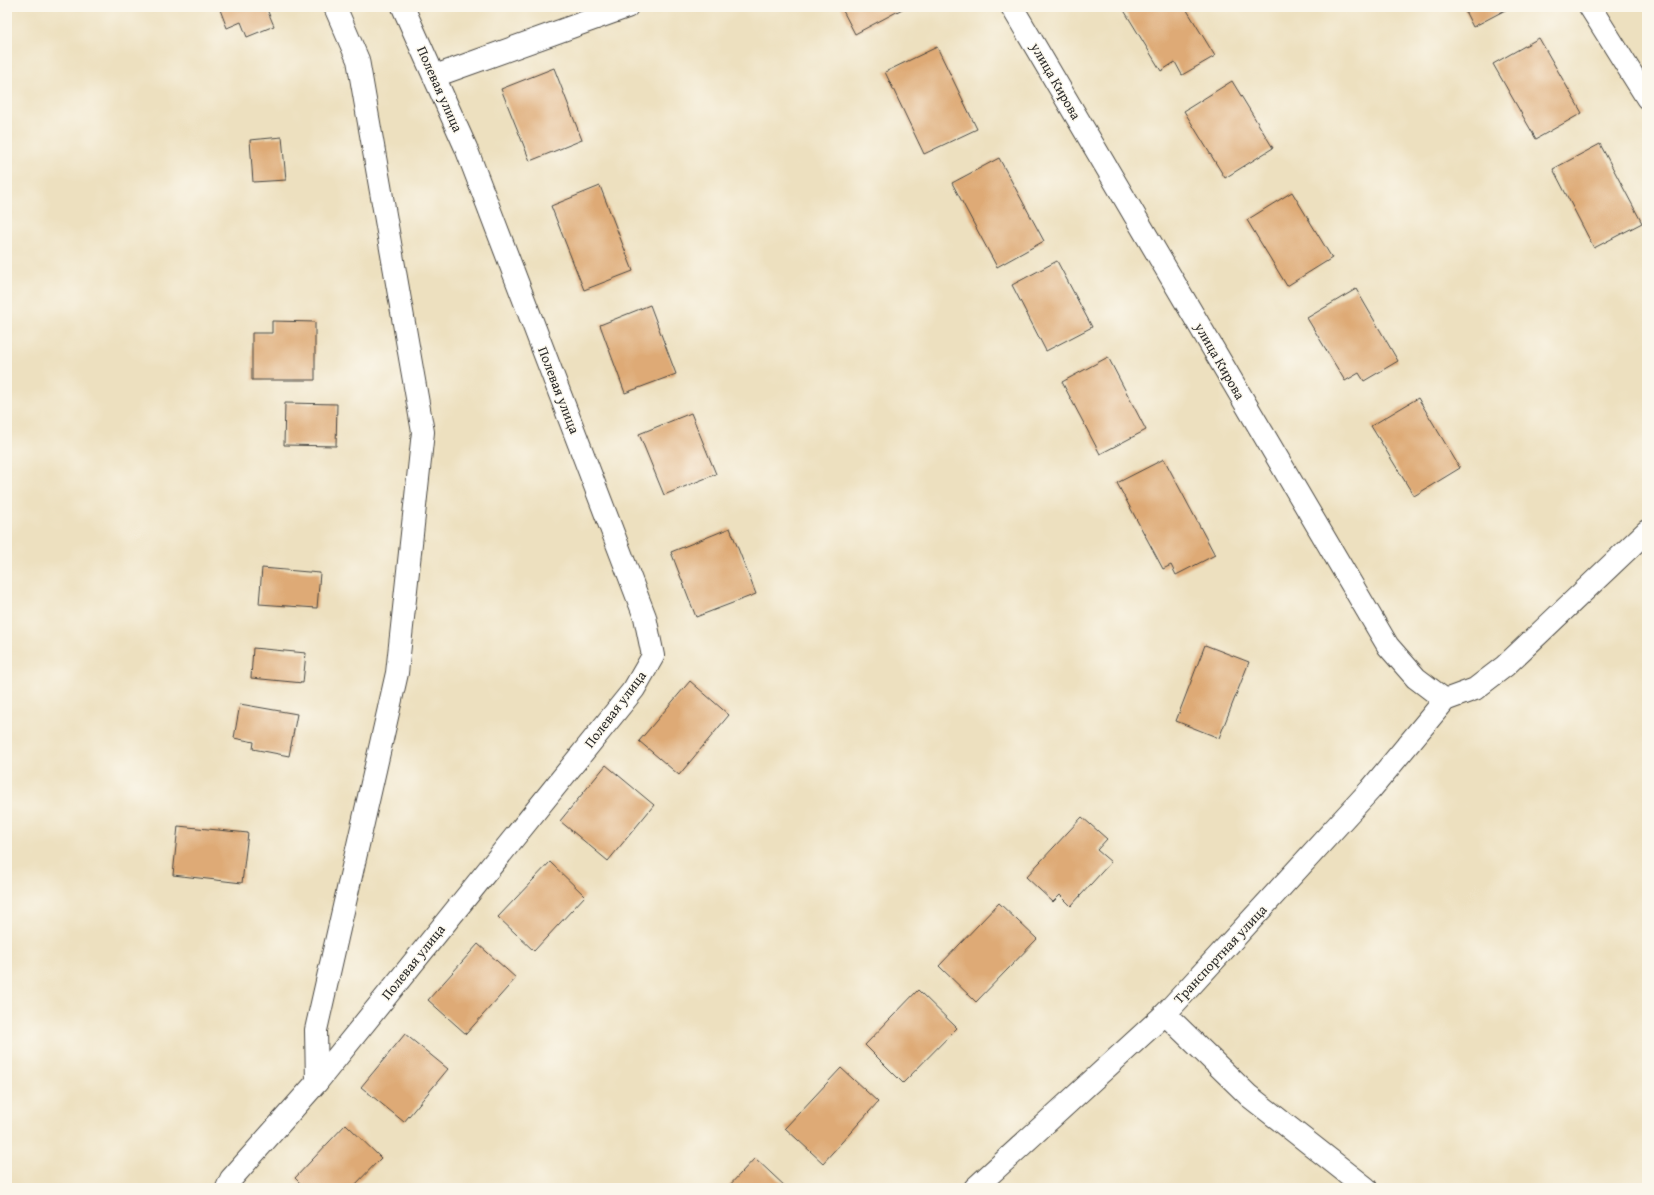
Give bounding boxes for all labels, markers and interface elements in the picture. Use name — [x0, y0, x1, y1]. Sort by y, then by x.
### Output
street label: улица Кирова — [1025, 38, 1086, 124]
street label: Полевая улица — [412, 43, 468, 135]
street label: улица Кирова — [1189, 318, 1250, 404]
street label: Полевая улица — [533, 344, 585, 437]
street label: Полевая улица — [579, 666, 651, 752]
street label: Транспортная улица — [1169, 900, 1271, 1008]
street label: Полевая улица — [376, 920, 450, 1004]

